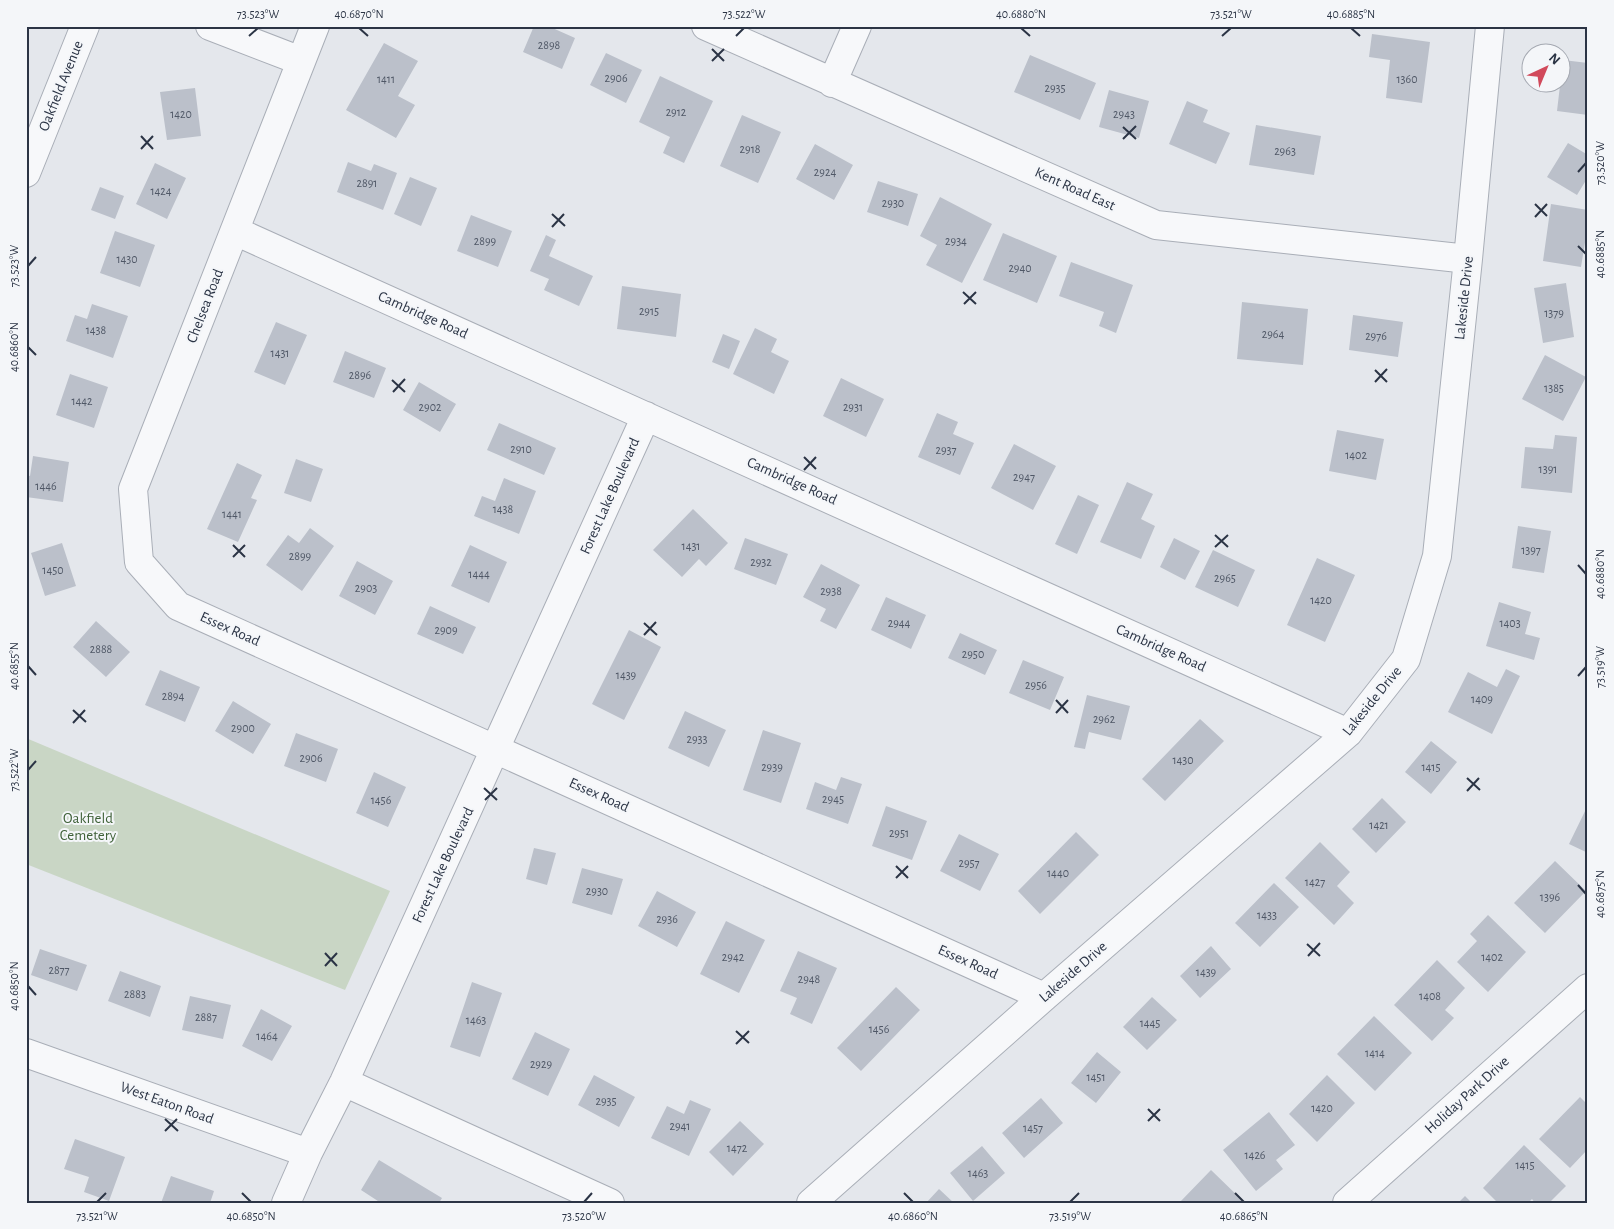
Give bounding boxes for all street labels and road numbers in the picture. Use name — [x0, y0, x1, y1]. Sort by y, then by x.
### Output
street label: Oakfield Avenue — [36, 39, 86, 133]
street label: Kent Road East — [1033, 165, 1118, 213]
street label: Lakeside Drive — [1452, 255, 1476, 341]
street label: Chelsea Road — [184, 267, 226, 345]
street label: Cambridge Road — [376, 288, 471, 342]
street label: Forest Lake Boulevard — [578, 435, 643, 557]
street label: Cambridge Road — [745, 454, 840, 508]
street label: Essex Road — [198, 609, 263, 649]
street label: Cambridge Road — [1114, 621, 1209, 675]
street label: Lakeside Drive — [1340, 663, 1404, 738]
street label: Essex Road — [567, 775, 632, 815]
street label: Forest Lake Boulevard — [410, 805, 477, 925]
street label: Lakeside Drive — [1036, 939, 1110, 1005]
street label: Essex Road — [936, 942, 1001, 982]
street label: Holiday Park Drive — [1422, 1053, 1512, 1137]
street label: West Eaton Road — [118, 1079, 216, 1127]

